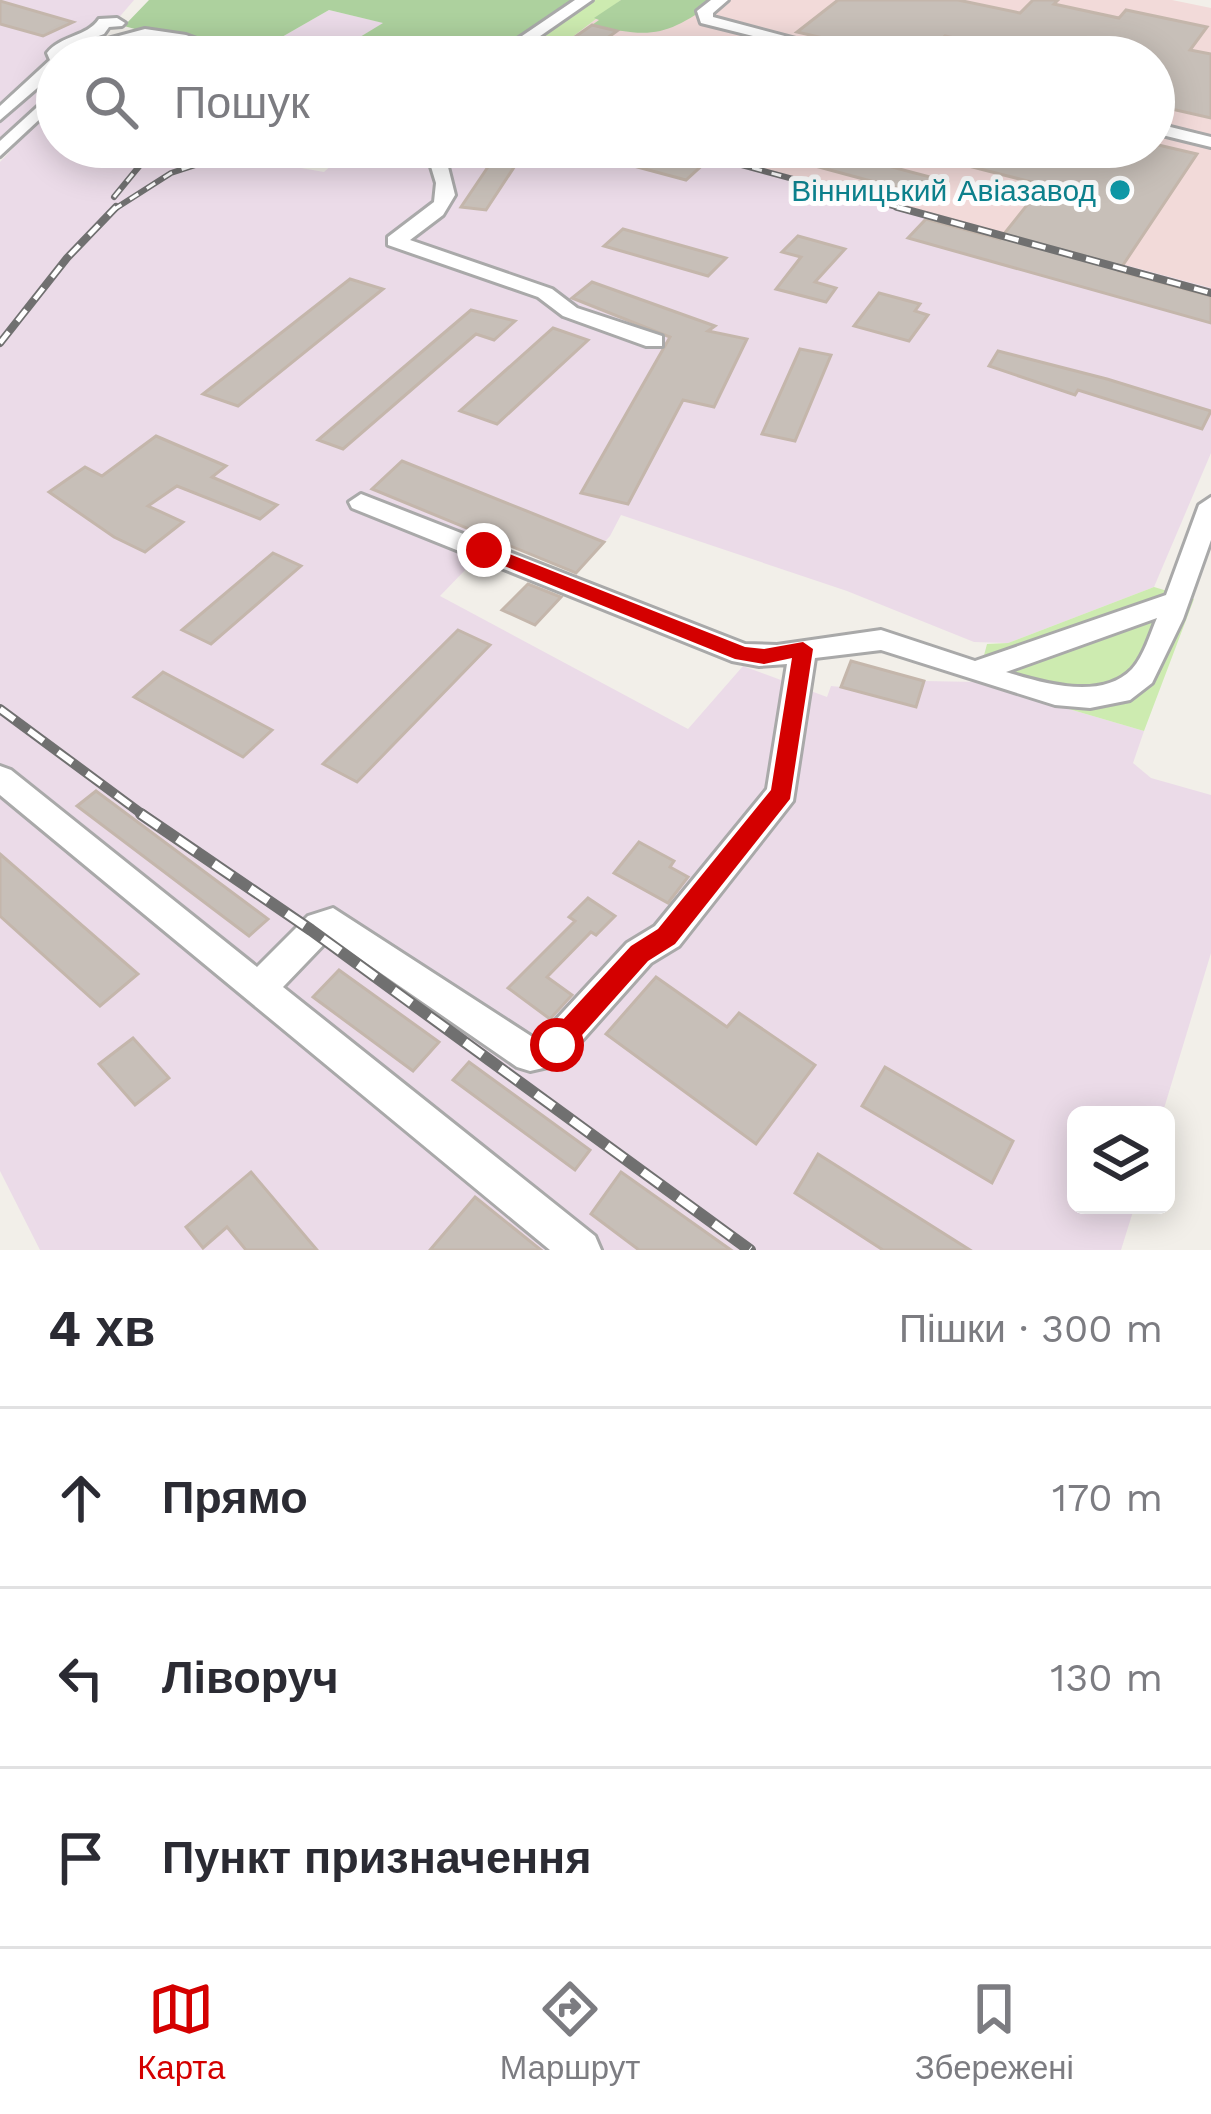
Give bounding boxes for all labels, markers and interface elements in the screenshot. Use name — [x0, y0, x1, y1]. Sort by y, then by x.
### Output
search box — [36, 36, 1175, 168]
icon: search — [78, 69, 144, 135]
text: Пошук — [174, 76, 310, 129]
place label: Вінницький Авіазавод — [791, 173, 1096, 208]
marker: Вінницький Авіазавод — [1107, 177, 1133, 203]
route end — [457, 523, 511, 577]
route start — [530, 1018, 584, 1072]
map controls — [1067, 1106, 1175, 1214]
button: layers — [1067, 1106, 1175, 1214]
text: 4 хв — [48, 1299, 155, 1358]
text: Пішки · 300 m — [899, 1306, 1163, 1351]
icon: ahead — [48, 1465, 114, 1531]
text: Прямо — [162, 1471, 308, 1524]
text: 170 m — [1052, 1475, 1163, 1520]
icon: left — [48, 1645, 114, 1711]
text: Ліворуч — [162, 1651, 339, 1704]
text: 130 m — [1050, 1655, 1163, 1700]
icon: arrive — [48, 1825, 114, 1891]
text: Пункт призначення — [162, 1831, 592, 1884]
tab: Карта — [137, 1976, 225, 2087]
tab: Маршрут — [500, 1976, 640, 2087]
tab: Збережені — [915, 1976, 1074, 2087]

